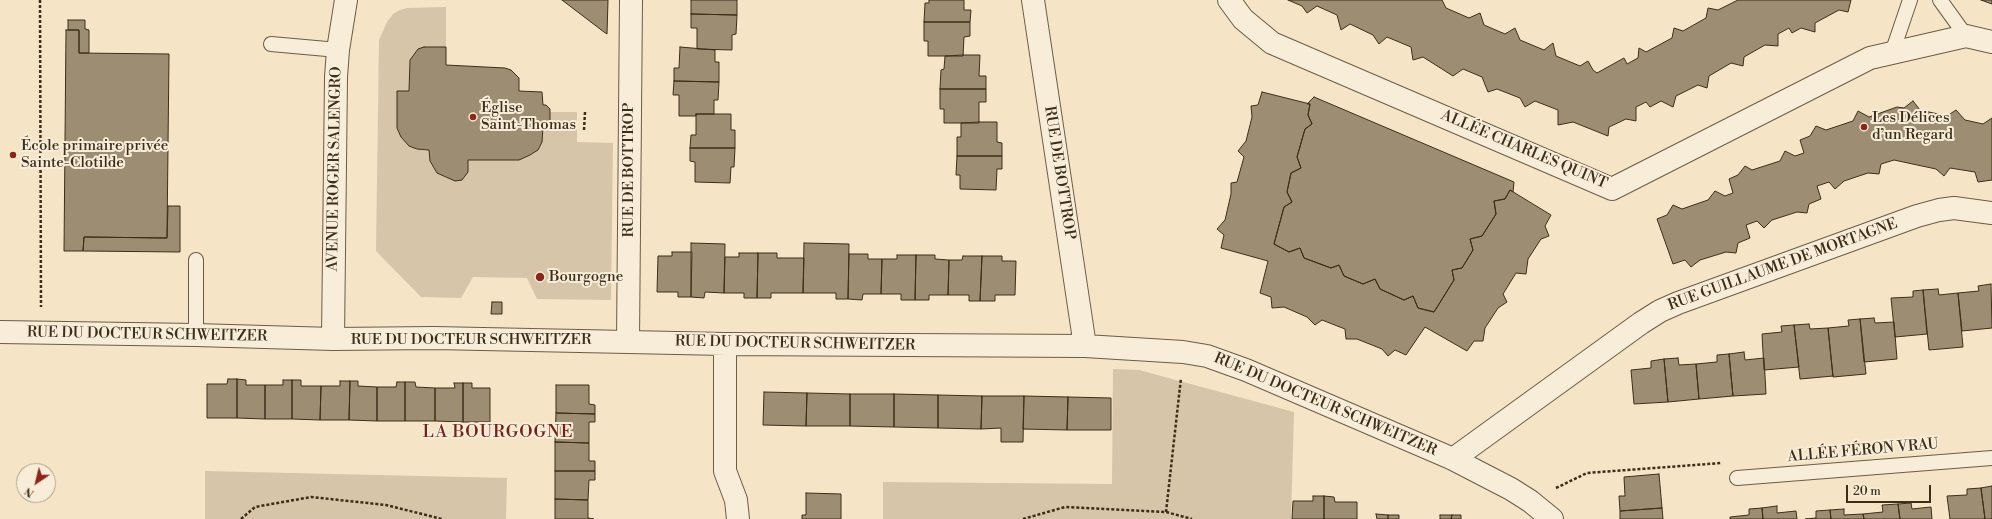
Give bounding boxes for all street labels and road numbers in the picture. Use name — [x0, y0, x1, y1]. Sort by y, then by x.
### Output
street label: AVENUE ROGER SALENGRO — [324, 66, 346, 272]
street label: RUE DE BOTTROP — [620, 102, 638, 238]
street label: RUE DE BOTTROP — [1040, 105, 1078, 241]
street label: ALLÉE CHARLES QUINT — [1438, 107, 1610, 193]
street label: RUE GUILLAUME DE MORTAGNE — [1666, 215, 1900, 315]
street label: RUE DU DOCTEUR SCHWEITZER — [27, 324, 267, 346]
street label: RUE DU DOCTEUR SCHWEITZER — [351, 331, 591, 349]
street label: RUE DU DOCTEUR SCHWEITZER — [675, 333, 915, 355]
street label: RUE DU DOCTEUR SCHWEITZER — [1211, 350, 1439, 460]
street label: ALLÉE FÉRON VRAU — [1787, 435, 1939, 467]

